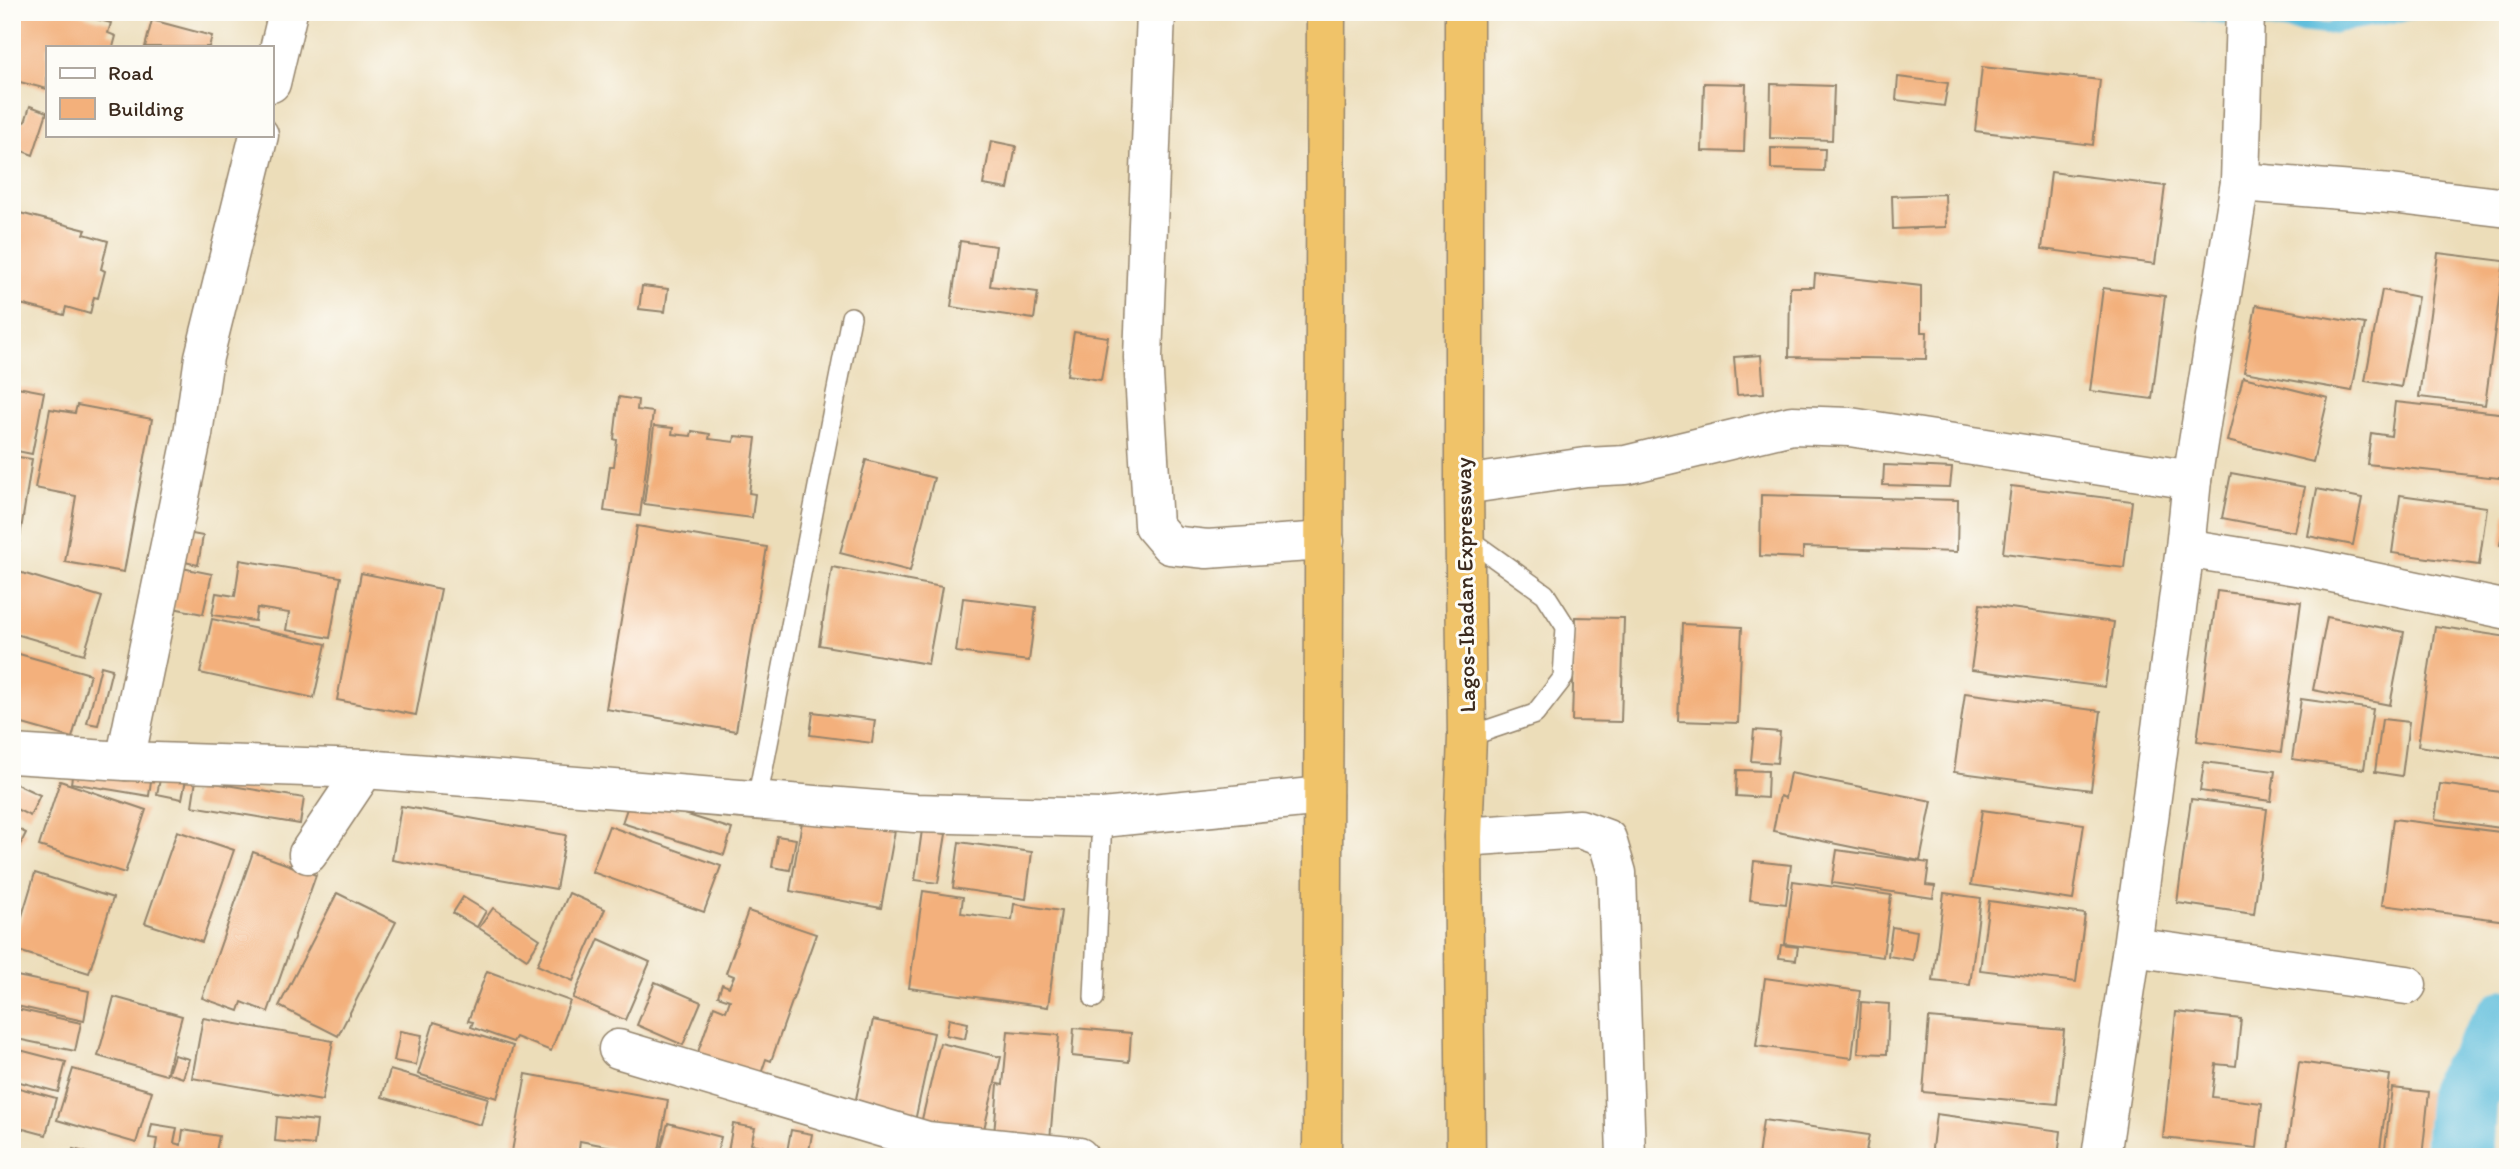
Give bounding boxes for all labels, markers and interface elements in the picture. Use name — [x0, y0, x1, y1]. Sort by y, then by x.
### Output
legend — [46, 46, 273, 136]
text: Road — [108, 60, 154, 85]
text: Building — [108, 96, 184, 121]
street label: Lagos-Ibadan Expressway — [1449, 457, 1481, 713]

